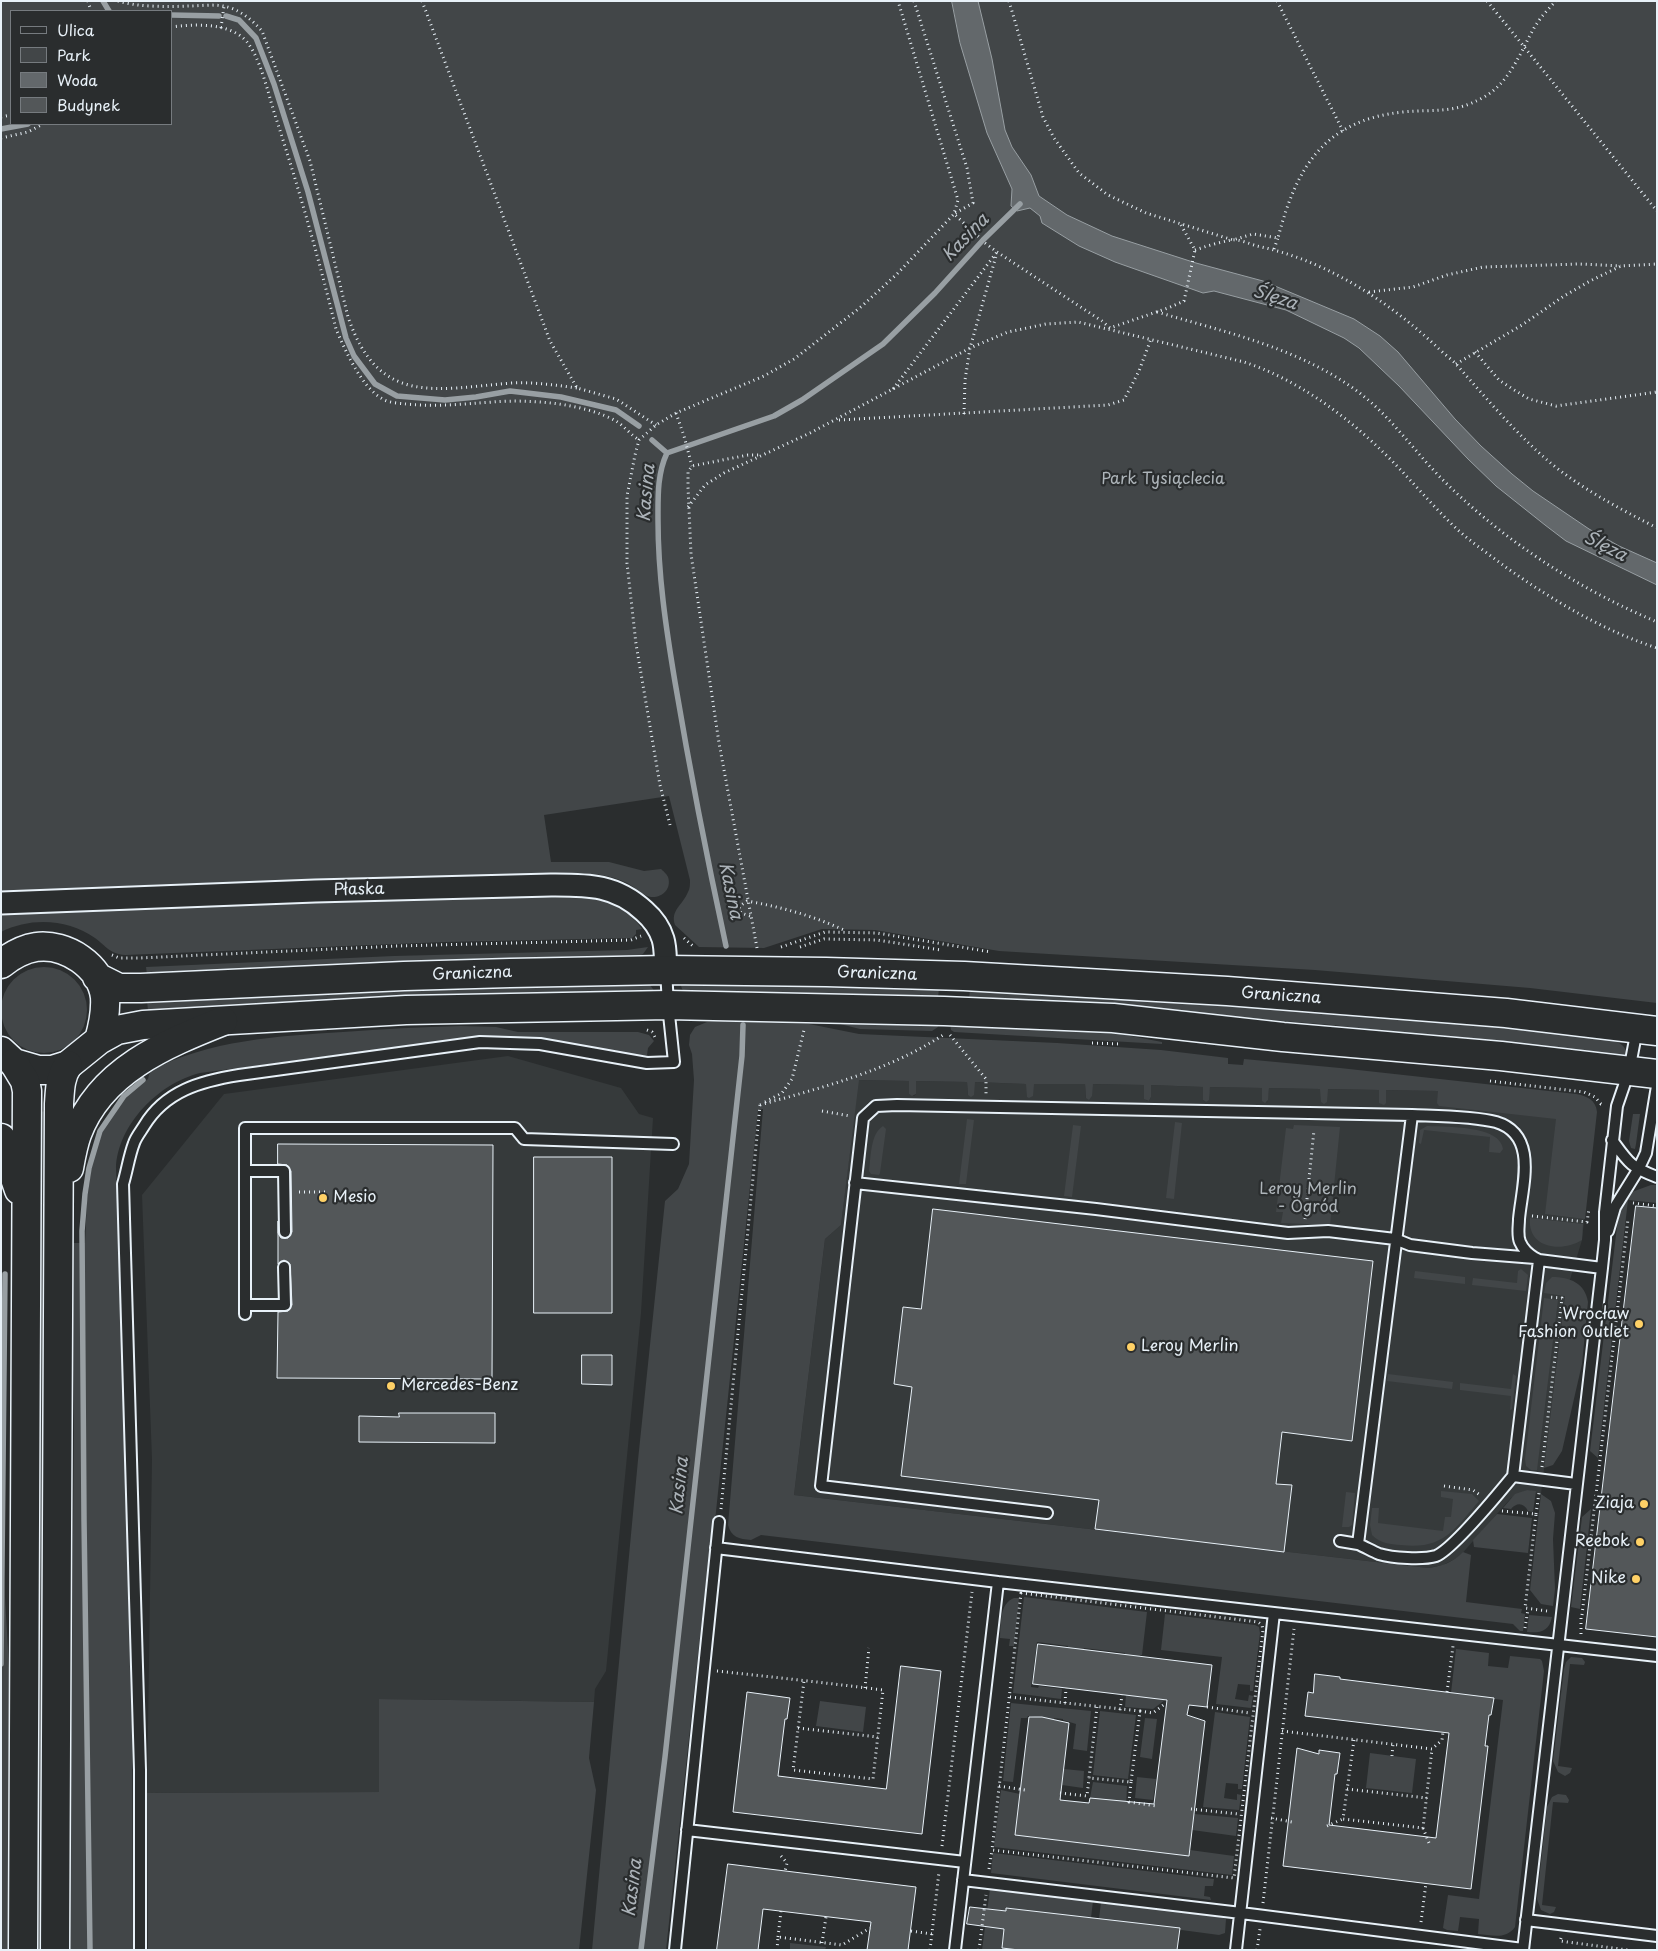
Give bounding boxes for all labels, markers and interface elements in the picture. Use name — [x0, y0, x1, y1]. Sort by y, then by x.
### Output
legend — [10, 10, 172, 125]
text: Ulica — [57, 18, 94, 41]
text: Park — [57, 43, 91, 66]
text: Woda — [57, 68, 98, 91]
text: Budynek — [57, 93, 120, 116]
water label: Kasina — [938, 210, 994, 266]
water label: Ślęza — [1250, 281, 1300, 315]
water label: Kasina — [634, 463, 660, 523]
park label: Park Tysiąclecia — [1101, 470, 1225, 490]
water label: Ślęza — [1580, 527, 1630, 567]
water label: Kasina — [713, 860, 747, 922]
street label: Płaska — [333, 880, 385, 900]
street label: Graniczna — [432, 963, 512, 985]
street label: Graniczna — [837, 963, 917, 985]
street label: Graniczna — [1240, 984, 1322, 1008]
park label: Leroy Merlin - Ogród — [1259, 1180, 1357, 1218]
place label: Mesio — [333, 1188, 376, 1208]
marker: Mesio — [317, 1192, 329, 1204]
place label: Wrocław Fashion Outlet — [1518, 1305, 1629, 1343]
marker: Wrocław Fashion Outlet — [1633, 1318, 1645, 1330]
place label: Leroy Merlin — [1141, 1337, 1238, 1357]
marker: Leroy Merlin — [1125, 1341, 1137, 1353]
place label: Mercedes-Benz — [401, 1376, 518, 1396]
marker: Mercedes-Benz — [385, 1380, 397, 1392]
water label: Kasina — [666, 1456, 694, 1516]
place label: Ziaja — [1595, 1494, 1634, 1514]
marker: Ziaja — [1638, 1498, 1650, 1510]
place label: Reebok — [1574, 1532, 1630, 1552]
marker: Reebok — [1634, 1536, 1646, 1548]
place label: Nike — [1591, 1569, 1626, 1589]
marker: Nike — [1630, 1573, 1642, 1585]
water label: Kasina — [619, 1858, 647, 1918]

